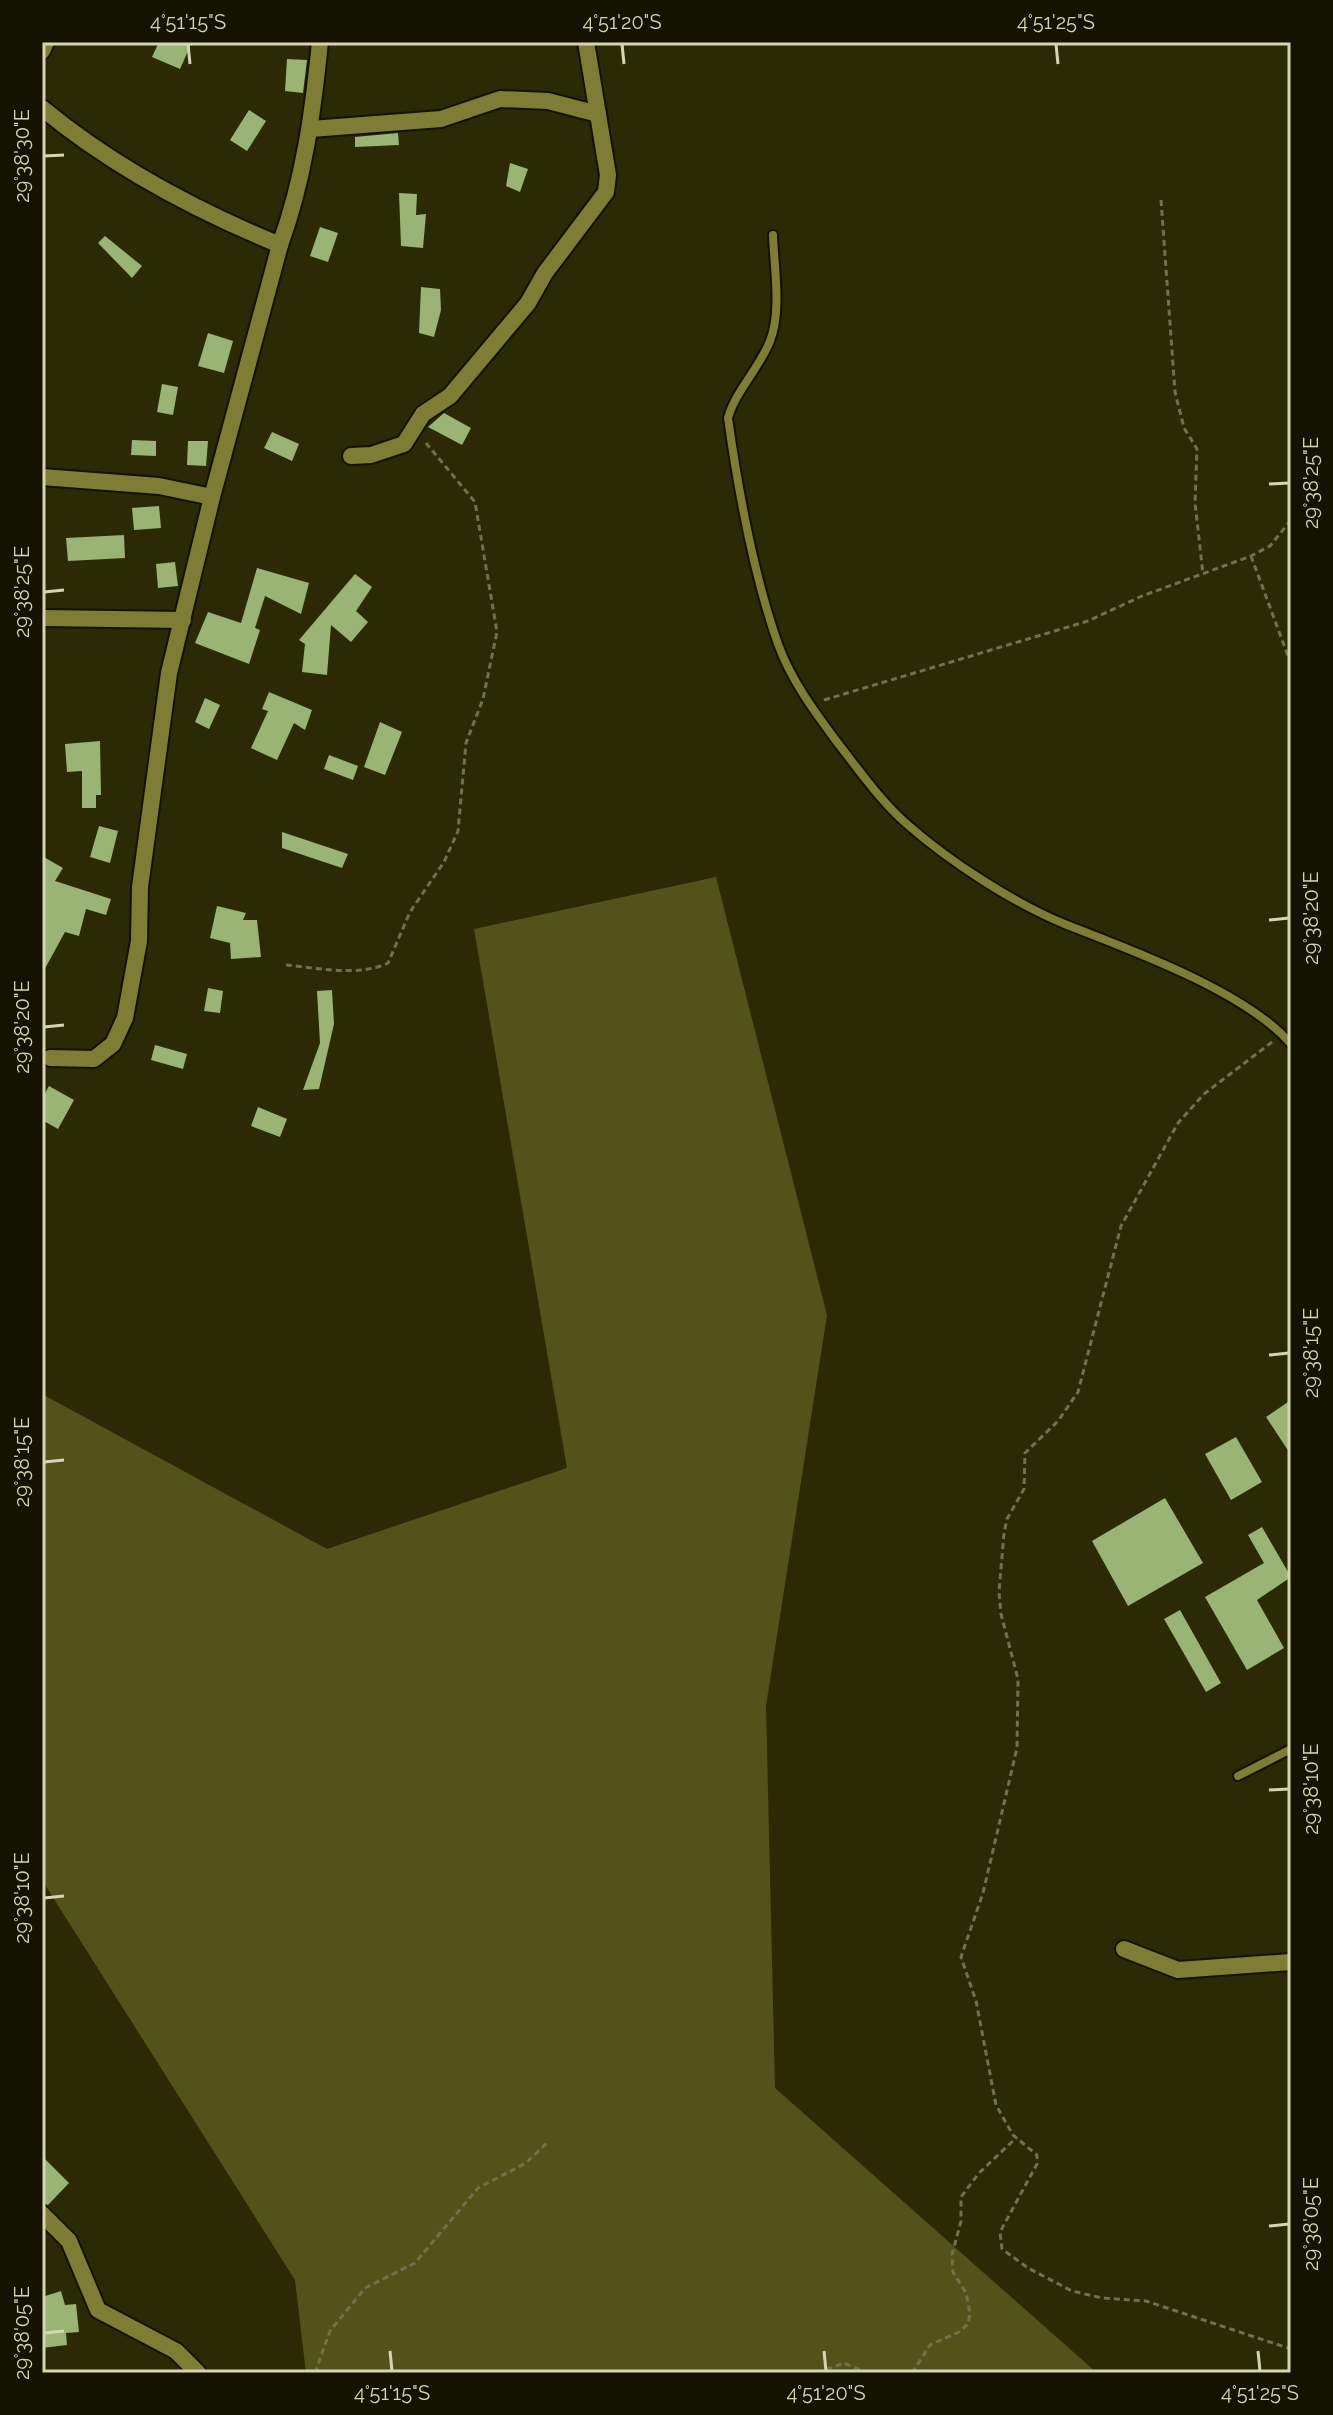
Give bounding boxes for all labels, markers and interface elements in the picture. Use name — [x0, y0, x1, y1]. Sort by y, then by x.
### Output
text: 4°51'15"S — [150, 10, 226, 34]
text: 4°51'20"S — [582, 10, 662, 34]
text: 4°51'25"S — [1017, 10, 1095, 34]
text: 29°38'30"E — [10, 109, 34, 203]
text: 29°38'25"E — [1299, 437, 1323, 529]
text: 29°38'25"E — [10, 546, 34, 638]
text: 29°38'20"E — [1299, 871, 1323, 965]
text: 29°38'20"E — [10, 980, 34, 1074]
text: 29°38'15"E — [1299, 1308, 1323, 1398]
text: 29°38'15"E — [10, 1417, 34, 1507]
text: 29°38'10"E — [1299, 1743, 1323, 1835]
text: 29°38'10"E — [10, 1852, 34, 1944]
text: 29°38'05"E — [1299, 2177, 1323, 2271]
text: 29°38'05"E — [10, 2286, 34, 2380]
text: 4°51'15"S — [354, 2381, 430, 2405]
text: 4°51'20"S — [786, 2381, 866, 2405]
text: 4°51'25"S — [1221, 2381, 1299, 2405]

